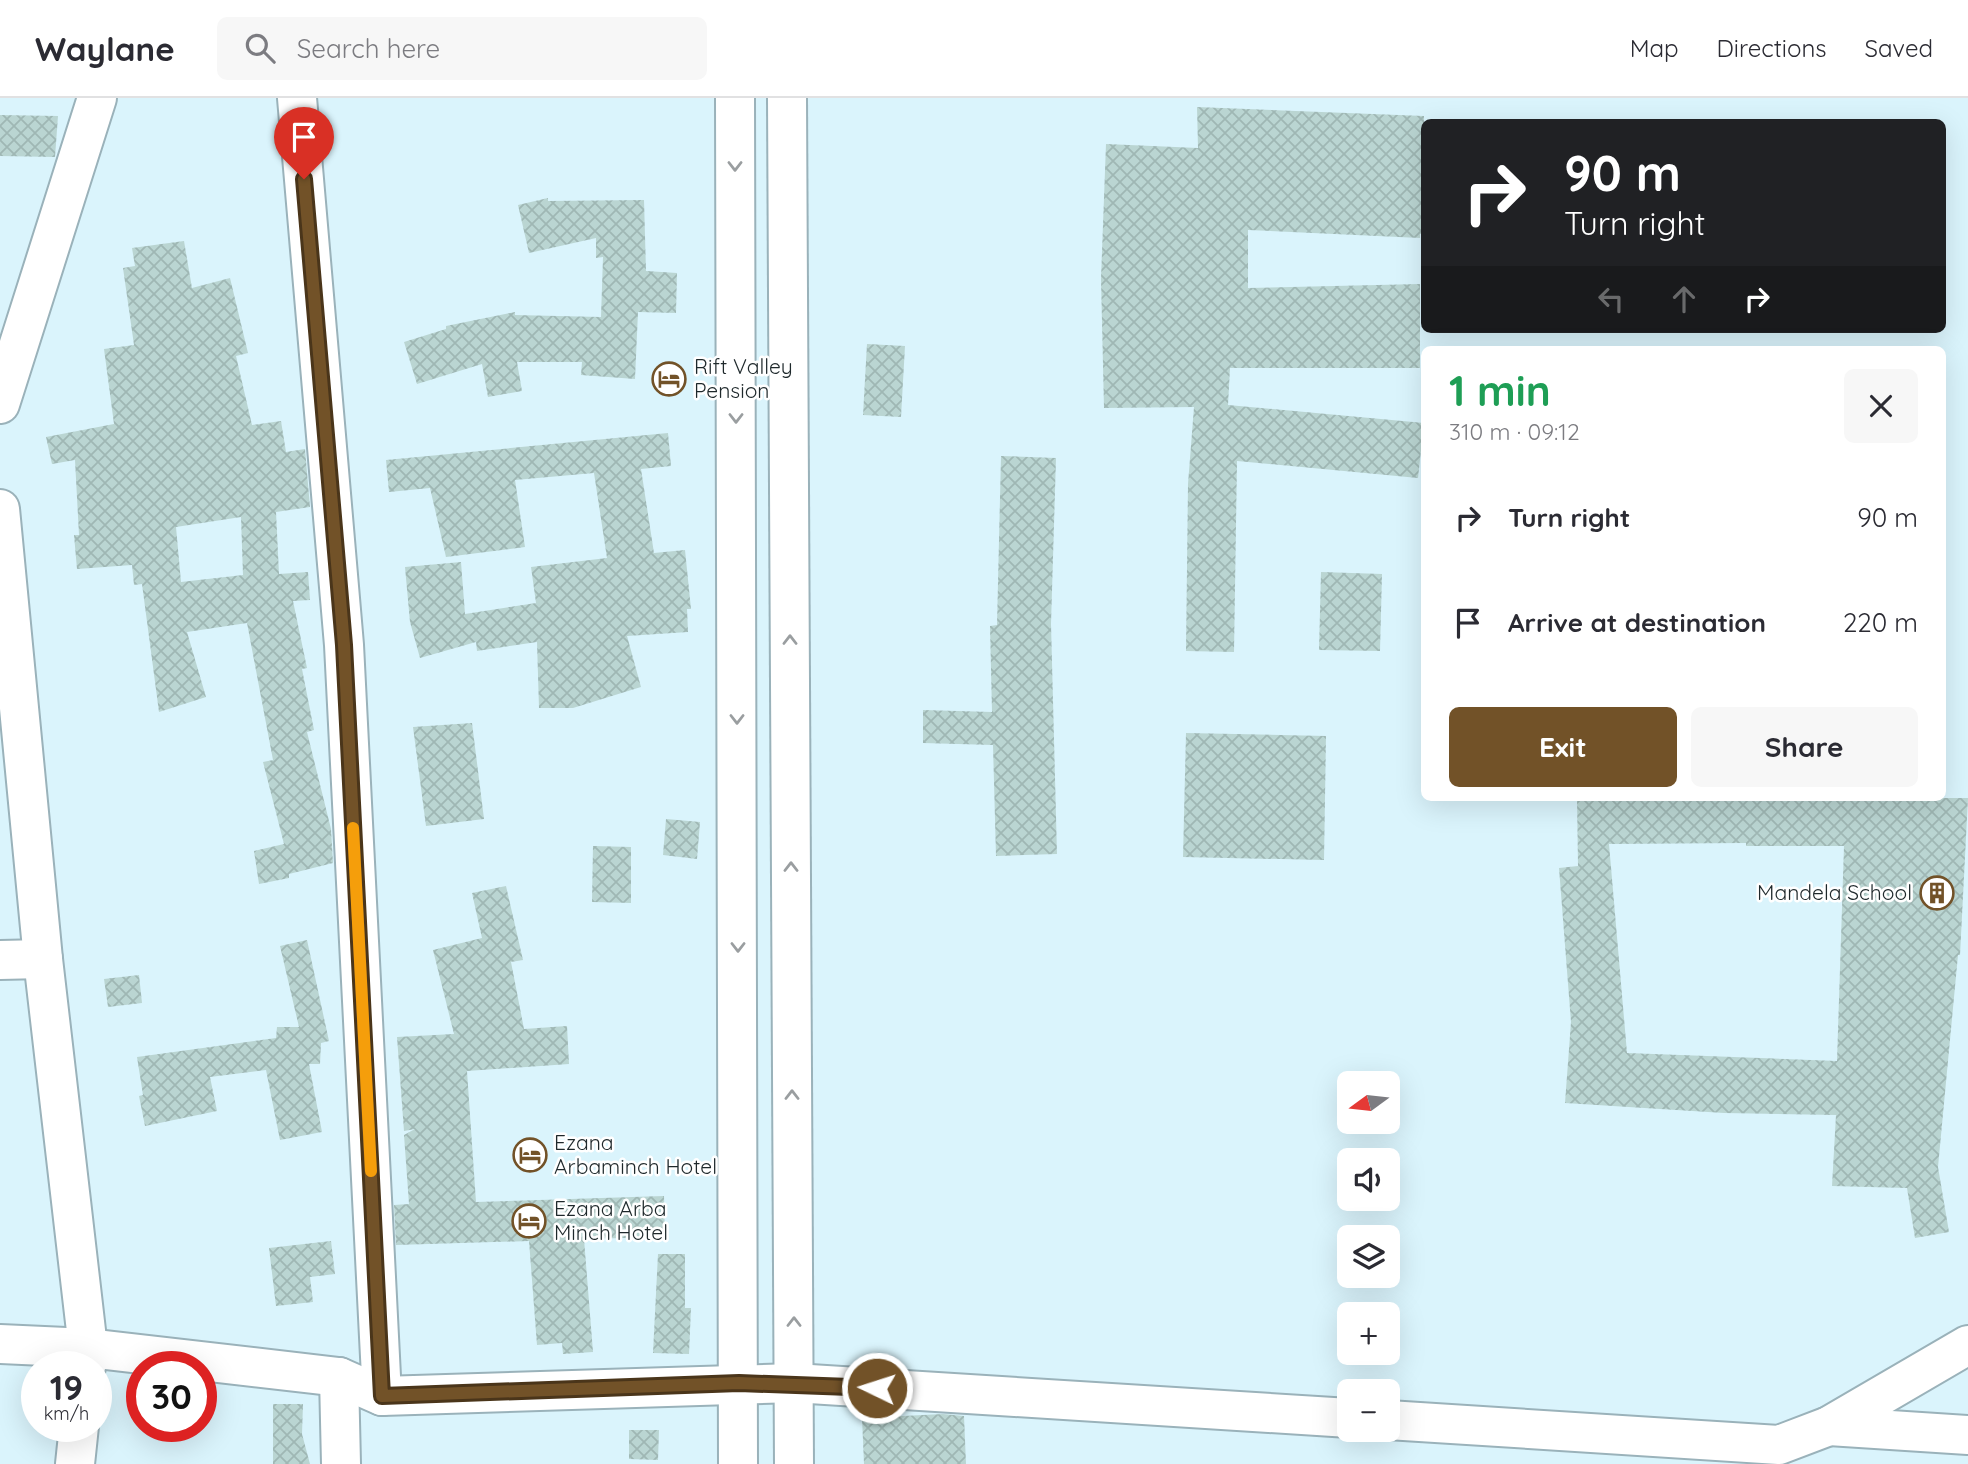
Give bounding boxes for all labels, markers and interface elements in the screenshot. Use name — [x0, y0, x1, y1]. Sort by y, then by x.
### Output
search box — [217, 17, 707, 80]
text: Waylane — [35, 28, 175, 69]
icon: search — [241, 29, 279, 67]
text: Search here — [297, 32, 440, 65]
text: Map — [1630, 33, 1679, 63]
text: Directions — [1717, 33, 1827, 63]
text: Saved — [1865, 33, 1933, 63]
pin — [274, 107, 334, 179]
icon: arrive — [285, 118, 323, 156]
text: 90 m — [1564, 142, 1681, 203]
icon: right — [1449, 147, 1540, 238]
one-way arrow — [727, 161, 743, 172]
text: Turn right — [1564, 203, 1705, 243]
icon: left — [1592, 280, 1630, 318]
icon: ahead — [1665, 280, 1703, 318]
icon: right — [1738, 280, 1776, 318]
place label: Rift Valley Pension — [694, 353, 793, 403]
hotel icon: Rift Valley Pension — [650, 360, 688, 398]
text: 1 min — [1449, 364, 1551, 417]
button: close — [1844, 369, 1918, 443]
one-way arrow — [728, 413, 744, 424]
text: 310 m · 09:12 — [1449, 417, 1580, 446]
icon: right — [1449, 499, 1487, 537]
text: Turn right — [1508, 501, 1630, 534]
text: 90 m — [1857, 501, 1918, 534]
icon: arrive — [1449, 604, 1487, 642]
text: Arrive at destination — [1508, 606, 1766, 639]
text: 220 m — [1843, 606, 1918, 639]
one-way arrow — [782, 634, 798, 645]
button: Exit — [1449, 707, 1677, 787]
button: Share — [1691, 707, 1918, 787]
one-way arrow — [729, 714, 745, 725]
one-way arrow — [783, 862, 799, 872]
building icon: Mandela School — [1918, 874, 1956, 912]
place label: Mandela School — [1757, 879, 1912, 905]
one-way arrow — [730, 942, 746, 952]
north arrow — [1337, 1071, 1400, 1134]
map controls — [1337, 1071, 1400, 1442]
one-way arrow — [784, 1089, 800, 1100]
place label: Ezana Arbaminch Hotel — [554, 1129, 717, 1179]
hotel icon: Ezana Arbaminch Hotel — [511, 1136, 549, 1174]
button: sound — [1337, 1148, 1400, 1211]
place label: Ezana Arba Minch Hotel — [554, 1195, 668, 1245]
hotel icon: Ezana Arba Minch Hotel — [510, 1202, 548, 1240]
button: layers — [1337, 1225, 1400, 1288]
button: + — [1337, 1302, 1400, 1365]
one-way arrow — [786, 1317, 802, 1327]
speed limit sign: 30 — [126, 1351, 217, 1442]
position arrow — [840, 1351, 914, 1425]
text: 19 — [50, 1365, 83, 1409]
button: − — [1337, 1379, 1400, 1442]
text: km/h — [44, 1402, 89, 1425]

